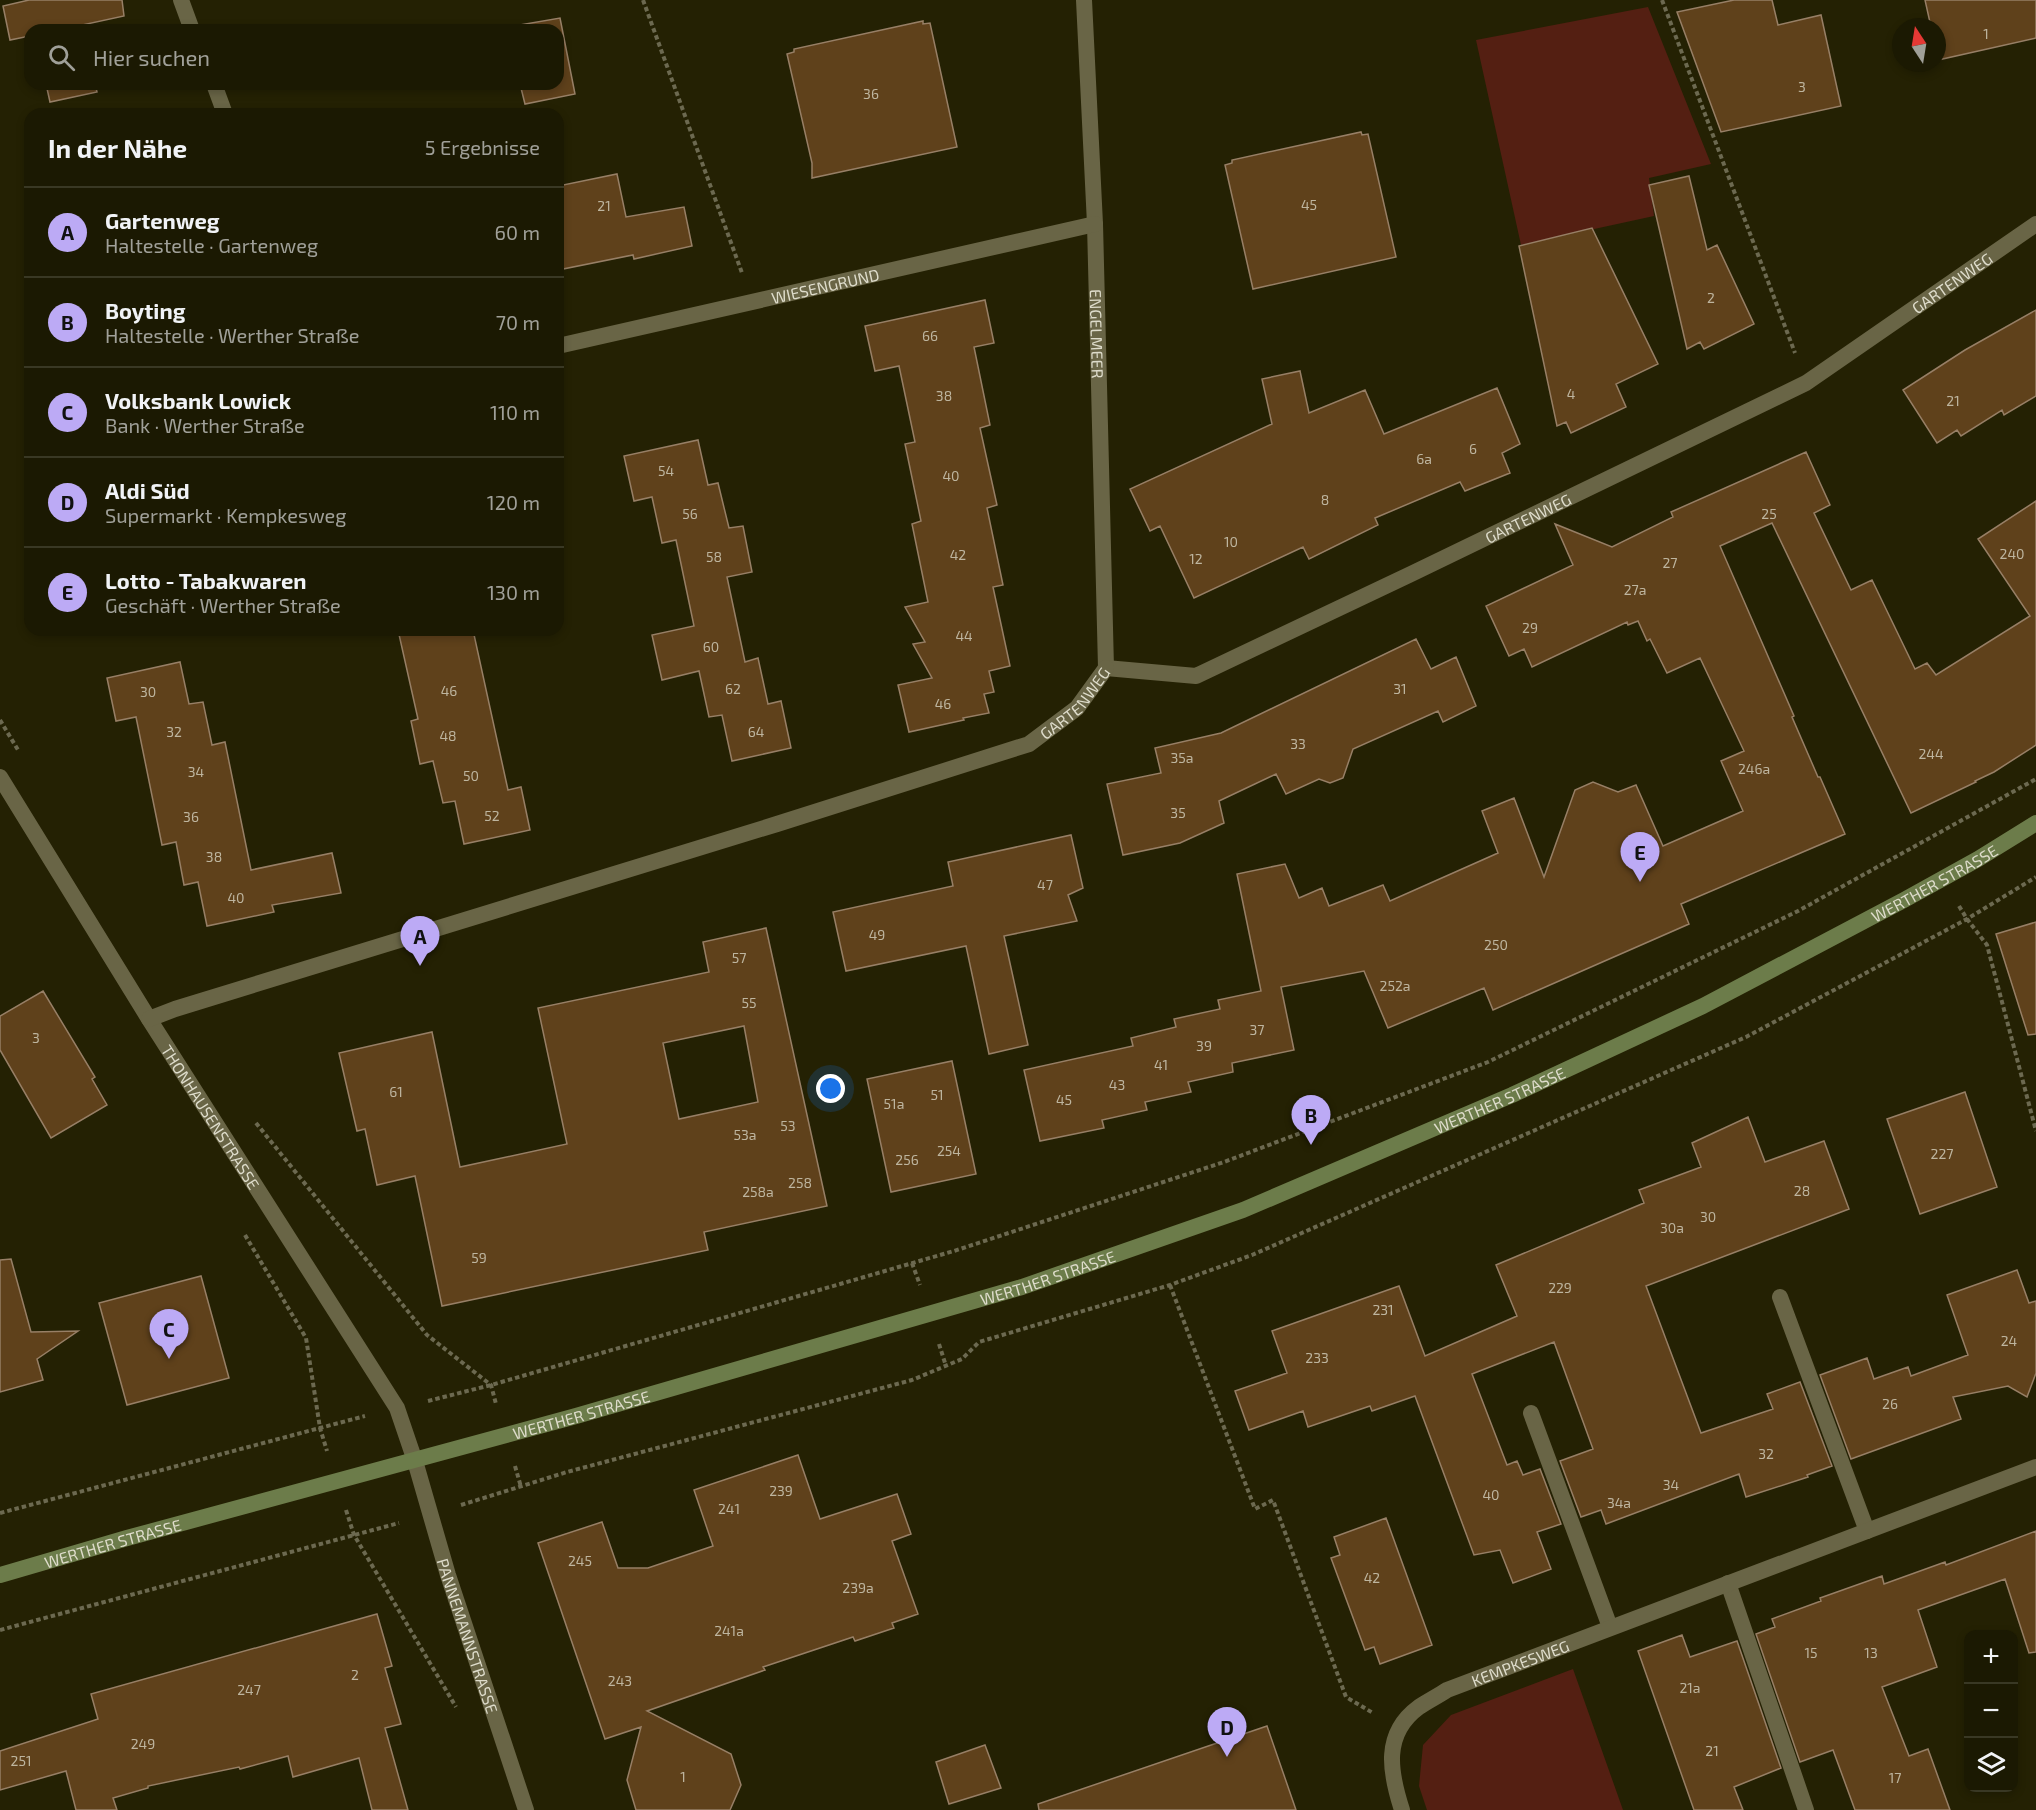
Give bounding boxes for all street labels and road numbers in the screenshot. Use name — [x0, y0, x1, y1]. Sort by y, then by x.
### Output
street label: GARTENWEG — [1908, 248, 1995, 317]
street label: WIESENGRUND — [769, 264, 881, 307]
street label: ENGELMEER — [1087, 289, 1108, 379]
street label: GARTENWEG — [1482, 489, 1574, 546]
street label: GARTENWEG — [1036, 663, 1113, 742]
street label: WERTHER STRASSE — [1868, 840, 2001, 925]
street label: THONHAUSENSTRASSE — [158, 1041, 264, 1192]
street label: WERTHER STRASSE — [1431, 1062, 1568, 1137]
street label: WERTHER STRASSE — [978, 1246, 1118, 1308]
street label: WERTHER STRASSE — [511, 1386, 652, 1442]
street label: WERTHER STRASSE — [42, 1514, 183, 1571]
street label: PANNEMANNSTRASSE — [434, 1556, 503, 1715]
street label: KEMPKESWEG — [1468, 1635, 1572, 1690]

